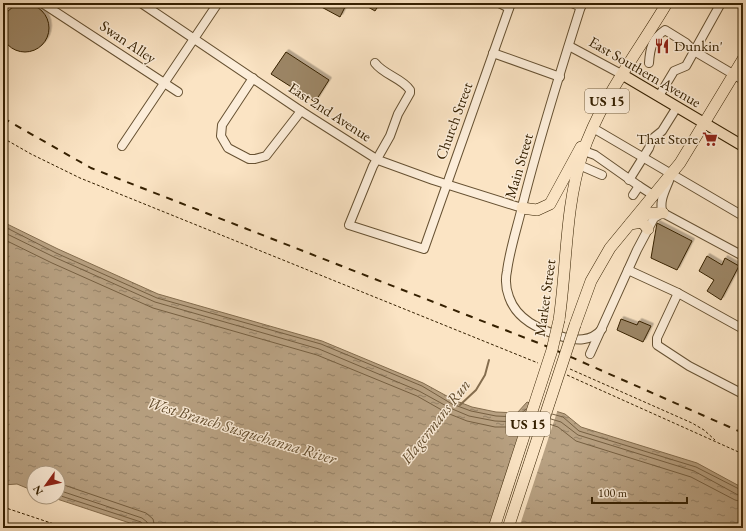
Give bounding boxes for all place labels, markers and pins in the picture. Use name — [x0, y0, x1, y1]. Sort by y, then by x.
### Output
place label: Dunkin' — [674, 36, 723, 55]
restaurant icon: Dunkin' — [653, 37, 671, 55]
place label: That Store — [637, 129, 698, 148]
supermarket icon: That Store — [701, 130, 719, 148]

